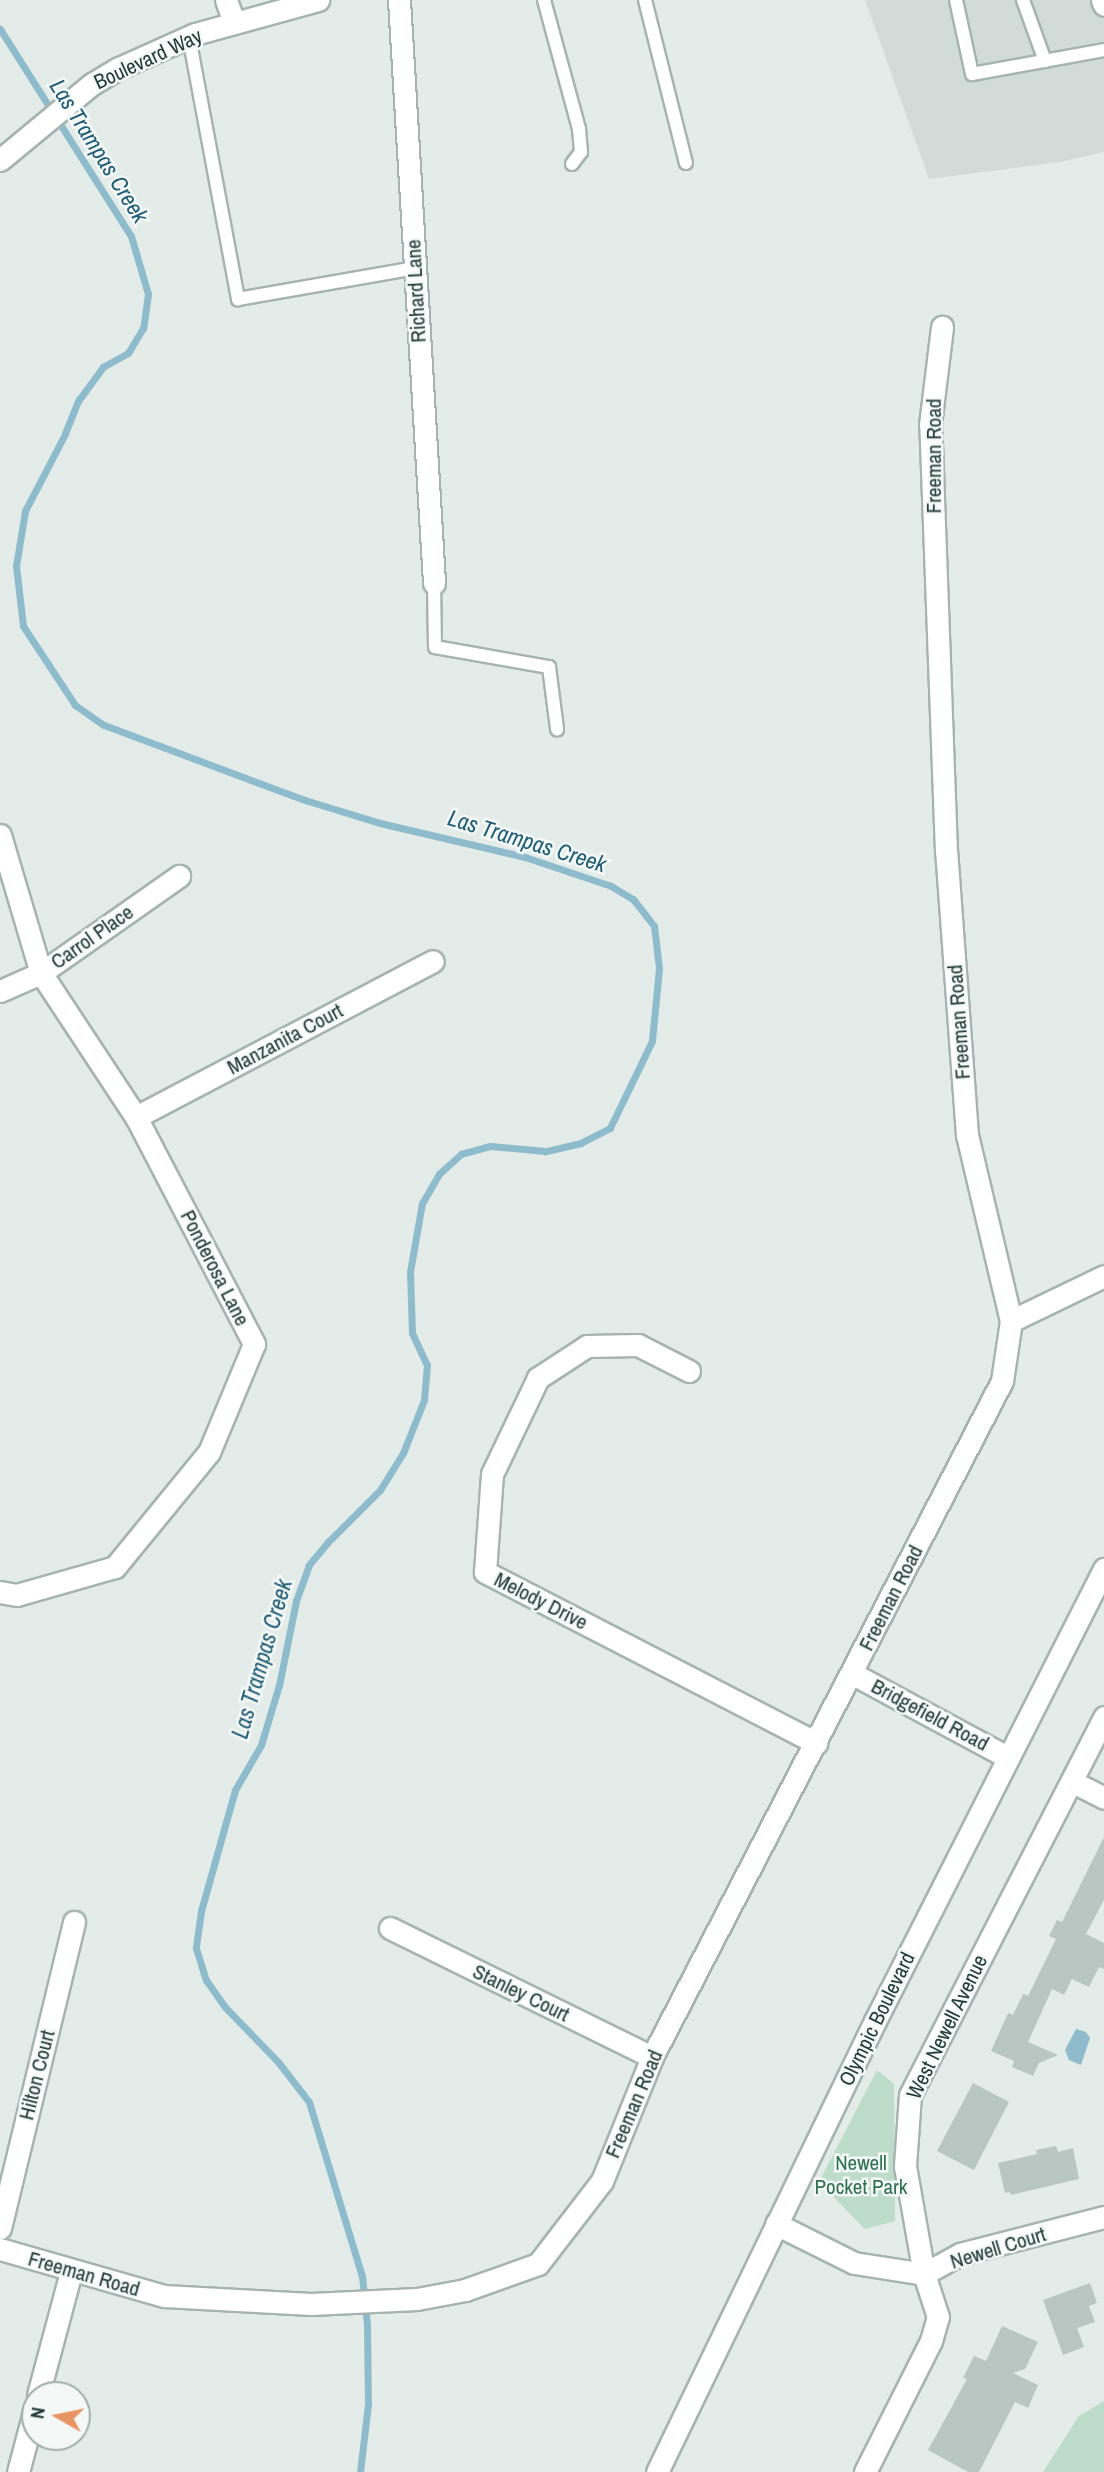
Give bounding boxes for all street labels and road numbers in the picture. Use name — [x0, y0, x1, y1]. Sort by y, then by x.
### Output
street label: Boulevard Way — [90, 23, 206, 95]
street label: Richard Lane — [401, 239, 431, 343]
street label: Freeman Road — [921, 399, 947, 513]
street label: Carrol Place — [46, 900, 138, 974]
street label: Freeman Road — [942, 964, 976, 1080]
street label: Manzanita Court — [223, 998, 347, 1080]
street label: Ponderosa Lane — [175, 1206, 255, 1330]
street label: Freeman Road — [854, 1541, 928, 1655]
street label: Melody Drive — [490, 1567, 592, 1635]
street label: Bridgefield Road — [867, 1674, 993, 1756]
street label: Olympic Boulevard — [834, 1948, 920, 2090]
street label: West Newell Avenue — [901, 1950, 993, 2104]
street label: Stanley Court — [469, 1959, 573, 2027]
street label: Hilton Court — [14, 2027, 60, 2123]
street label: Freeman Road — [600, 2046, 668, 2162]
street label: Newell Court — [947, 2222, 1049, 2274]
street label: Freeman Road — [25, 2246, 143, 2302]

